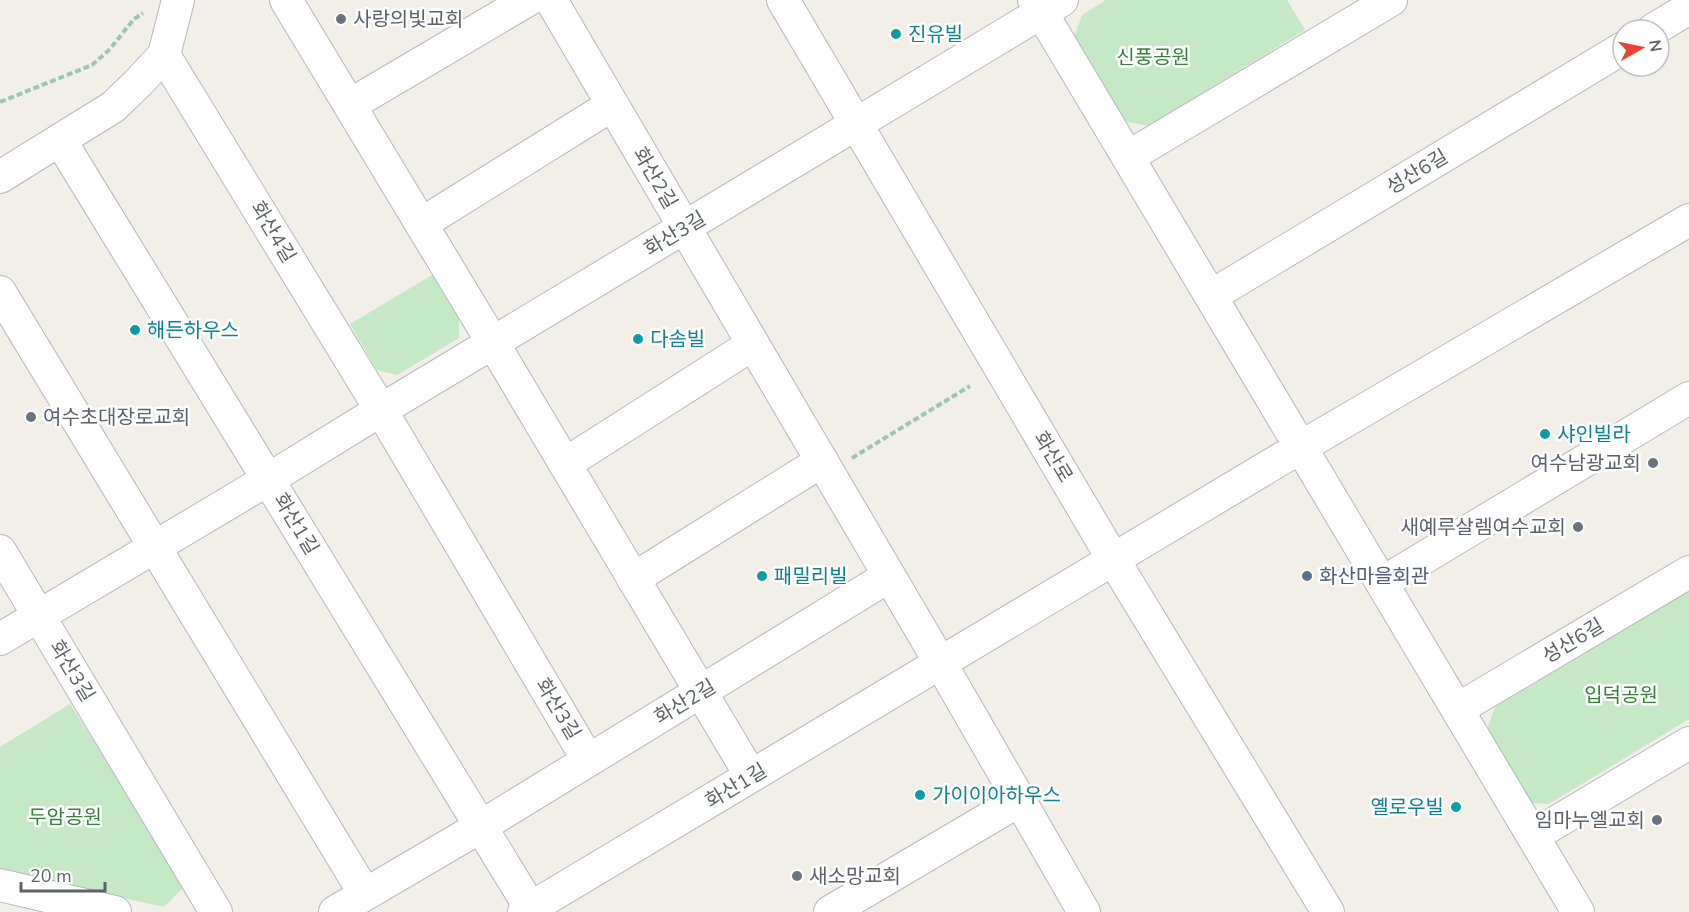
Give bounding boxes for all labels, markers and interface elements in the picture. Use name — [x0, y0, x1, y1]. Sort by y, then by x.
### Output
place label: 사랑의빛교회 — [353, 6, 463, 33]
marker: 사랑의빛교회 — [334, 12, 348, 26]
north arrow — [1611, 18, 1671, 78]
place label: 진유빌 — [908, 21, 963, 48]
marker: 진유빌 — [889, 27, 903, 41]
text: N — [1643, 38, 1667, 53]
park label: 신풍공원 — [1116, 44, 1190, 71]
street label: 화산2길 — [627, 142, 683, 214]
street label: 성산6길 — [1381, 143, 1453, 201]
street label: 화산4길 — [244, 196, 302, 268]
street label: 화산3길 — [639, 205, 711, 263]
place label: 해든하우스 — [147, 317, 239, 344]
marker: 해든하우스 — [128, 323, 142, 337]
place label: 다솜빌 — [650, 326, 705, 353]
marker: 다솜빌 — [631, 332, 645, 346]
place label: 여수초대장로교회 — [43, 404, 190, 431]
marker: 여수초대장로교회 — [24, 410, 38, 424]
place label: 샤인빌라 — [1557, 421, 1631, 448]
street label: 화산로 — [1027, 426, 1079, 488]
marker: 샤인빌라 — [1538, 427, 1552, 441]
place label: 여수남광교회 — [1531, 450, 1641, 477]
marker: 여수남광교회 — [1646, 456, 1660, 470]
street label: 화산1길 — [267, 488, 325, 560]
place label: 새예루살렘여수교회 — [1400, 514, 1566, 541]
marker: 새예루살렘여수교회 — [1571, 520, 1585, 534]
place label: 패밀리빌 — [774, 563, 848, 590]
place label: 화산마을회관 — [1319, 563, 1429, 590]
marker: 패밀리빌 — [755, 569, 769, 583]
marker: 화산마을회관 — [1300, 569, 1314, 583]
street label: 성산6길 — [1537, 612, 1609, 670]
street label: 화산3길 — [43, 635, 101, 707]
street label: 화산3길 — [529, 673, 587, 745]
street label: 화산2길 — [649, 673, 721, 731]
park label: 입덕공원 — [1584, 682, 1658, 709]
street label: 화산1길 — [700, 757, 772, 815]
place label: 가이이아하우스 — [932, 782, 1061, 809]
marker: 가이이아하우스 — [913, 788, 927, 802]
place label: 옐로우빌 — [1370, 794, 1444, 821]
marker: 옐로우빌 — [1449, 800, 1463, 814]
park label: 두암공원 — [28, 804, 102, 831]
place label: 임마누엘교회 — [1535, 807, 1645, 834]
marker: 임마누엘교회 — [1650, 813, 1664, 827]
scale bar — [21, 855, 105, 893]
place label: 새소망교회 — [809, 863, 901, 890]
text: 20 m — [30, 864, 72, 888]
marker: 새소망교회 — [790, 869, 804, 883]

